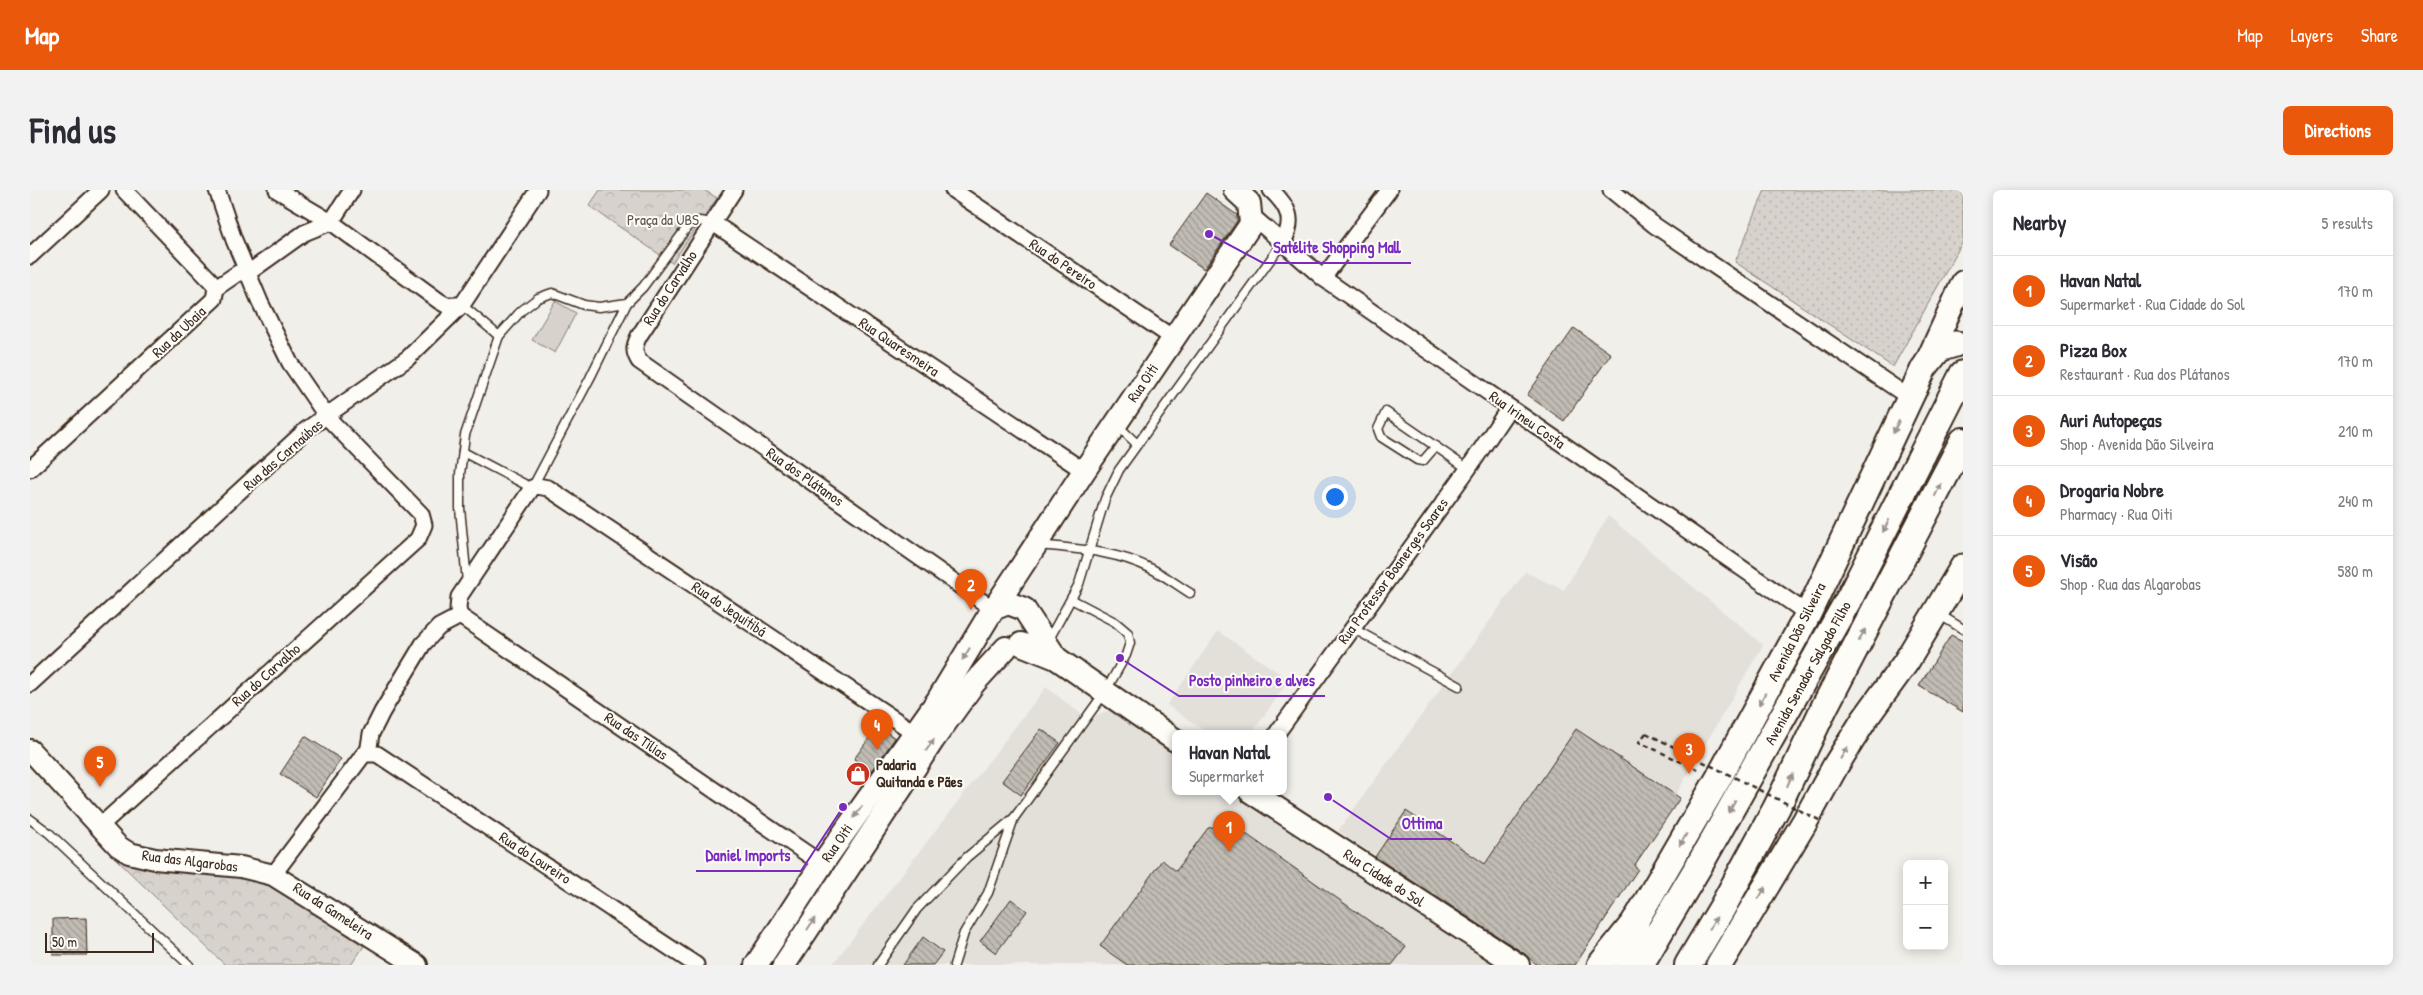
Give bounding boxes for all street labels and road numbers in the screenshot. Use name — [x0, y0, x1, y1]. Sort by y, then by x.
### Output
street label: Rua do Pereiro — [1025, 233, 1101, 294]
street label: Rua do Carvalho — [637, 246, 702, 329]
street label: Rua da Ubaia — [147, 301, 210, 362]
street label: Rua Quaresmeira — [855, 312, 944, 381]
street label: Rua Oiti — [1122, 359, 1163, 406]
street label: Rua Irineu Costa — [1485, 386, 1569, 454]
street label: Rua das Carnaúbas — [238, 414, 327, 495]
street label: Rua dos Plátanos — [762, 442, 848, 511]
street label: Rua Professor Boanerges Soares — [1332, 493, 1453, 648]
street label: Rua do Jequitibá — [688, 576, 771, 641]
street label: Avenida Dão Silveira — [1763, 579, 1831, 685]
street label: Avenida Senador Salgado Filho — [1759, 597, 1856, 748]
street label: Rua do Carvalho — [227, 638, 304, 711]
street label: Rua das Tílias — [600, 707, 672, 765]
street label: Rua Oiti — [816, 819, 857, 866]
street label: Rua do Loureiro — [495, 826, 575, 889]
street label: Rua Cidade do Sol — [1340, 843, 1429, 912]
street label: Rua das Algarobas — [141, 844, 240, 877]
street label: Rua da Gameleira — [289, 877, 377, 944]

